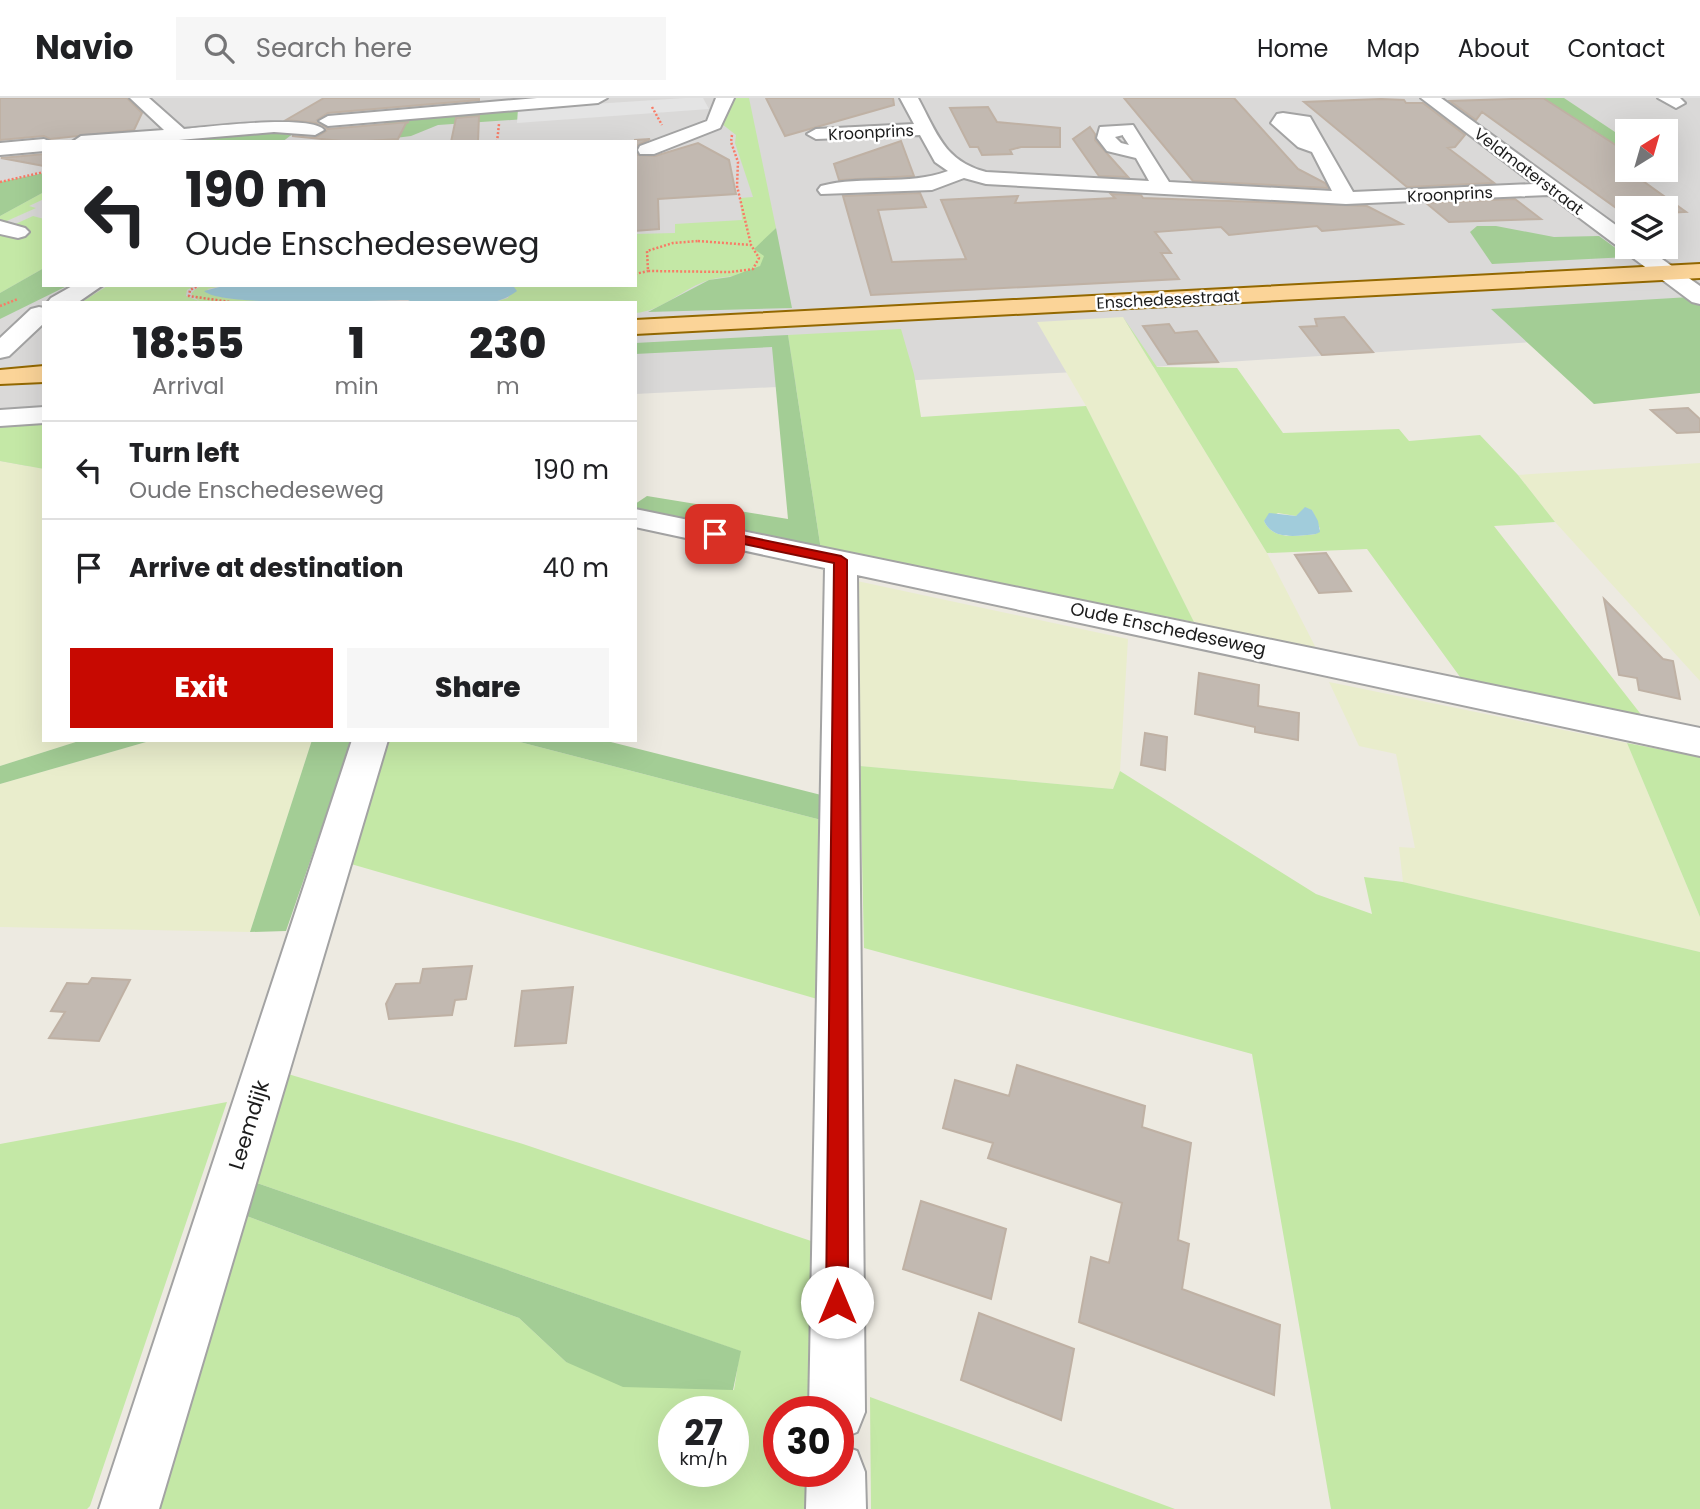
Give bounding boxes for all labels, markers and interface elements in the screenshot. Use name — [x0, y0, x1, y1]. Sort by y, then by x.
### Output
search box — [176, 17, 666, 80]
text: Navio — [35, 24, 134, 71]
icon: search — [200, 29, 238, 67]
text: Search here — [256, 30, 412, 66]
text: Home — [1257, 32, 1329, 65]
text: Map — [1367, 32, 1420, 65]
text: About — [1458, 32, 1529, 65]
text: Contact — [1567, 32, 1665, 65]
street label: Kroonprins — [828, 119, 914, 146]
north arrow — [1615, 119, 1678, 182]
map controls — [1615, 119, 1678, 259]
street label: Veldmaterstraat — [1469, 122, 1589, 220]
text: 190 m — [185, 156, 328, 224]
icon: left — [70, 168, 161, 259]
street label: Kroonprins — [1407, 181, 1493, 208]
button: layers — [1615, 196, 1678, 259]
text: Oude Enschedeseweg — [185, 221, 540, 266]
street label: Enschedesestraat — [1096, 284, 1240, 315]
text: 18:55 — [133, 314, 244, 373]
text: 1 — [348, 314, 365, 373]
text: 230 — [469, 314, 546, 373]
text: Arrival — [152, 370, 225, 402]
text: min — [335, 370, 379, 402]
text: m — [496, 370, 520, 402]
text: Turn left — [129, 435, 240, 471]
icon: left — [70, 451, 108, 489]
text: 190 m — [534, 452, 609, 488]
text: Oude Enschedeseweg — [129, 474, 384, 506]
pin — [685, 504, 745, 564]
icon: arrive — [696, 515, 734, 553]
icon: arrive — [70, 549, 108, 587]
text: Arrive at destination — [129, 550, 404, 586]
text: 40 m — [543, 550, 609, 586]
street label: Oude Enschedeseweg — [1068, 596, 1268, 661]
button: Exit — [70, 648, 333, 728]
button: Share — [347, 648, 609, 728]
street label: Leemdijk — [221, 1076, 276, 1173]
position arrow — [800, 1265, 874, 1339]
speed limit sign: 30 — [763, 1396, 854, 1487]
text: 27 — [684, 1408, 723, 1457]
text: km/h — [680, 1446, 727, 1471]

